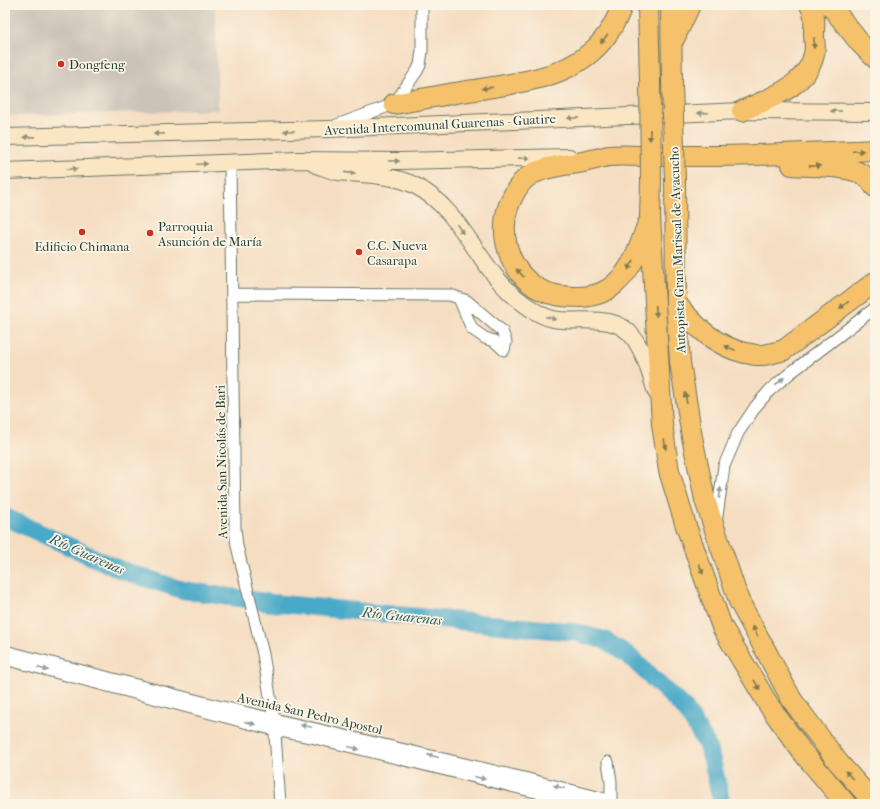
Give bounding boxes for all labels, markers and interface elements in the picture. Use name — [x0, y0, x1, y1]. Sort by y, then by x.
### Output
one-way arrow — [599, 34, 608, 44]
one-way arrow — [811, 37, 817, 50]
place label: Dongfeng — [69, 57, 126, 72]
marker: Dongfeng — [56, 59, 66, 69]
one-way arrow — [481, 85, 493, 91]
one-way arrow — [829, 108, 842, 114]
one-way arrow — [697, 109, 709, 116]
street label: Avenida Intercomunal Guarenas - Guatire — [323, 111, 557, 138]
one-way arrow — [567, 115, 579, 122]
one-way arrow — [283, 127, 295, 134]
one-way arrow — [647, 129, 653, 142]
one-way arrow — [152, 131, 165, 137]
one-way arrow — [22, 134, 35, 140]
street label: Autopista Gran Mariscal de Ayacucho — [666, 146, 689, 355]
one-way arrow — [852, 148, 865, 154]
one-way arrow — [518, 155, 530, 162]
one-way arrow — [388, 158, 401, 164]
one-way arrow — [196, 161, 208, 168]
one-way arrow — [809, 163, 822, 169]
one-way arrow — [66, 166, 78, 173]
one-way arrow — [344, 170, 356, 176]
place label: Parroquia Asunción de María — [157, 219, 263, 249]
one-way arrow — [456, 223, 464, 234]
marker: Edificio Chimana — [77, 227, 87, 237]
marker: Parroquia Asunción de María — [145, 228, 155, 238]
place label: C.C. Nueva Casarapa — [367, 238, 428, 268]
place label: Edificio Chimana — [34, 239, 131, 254]
marker: C.C. Nueva Casarapa — [354, 247, 364, 257]
one-way arrow — [627, 259, 634, 271]
one-way arrow — [516, 268, 525, 278]
one-way arrow — [838, 301, 849, 309]
one-way arrow — [652, 305, 659, 317]
one-way arrow — [545, 315, 558, 321]
one-way arrow — [724, 344, 736, 350]
one-way arrow — [775, 377, 786, 386]
street label: Avenida San Nicolás de Bari — [213, 385, 230, 540]
one-way arrow — [682, 392, 688, 404]
one-way arrow — [662, 438, 668, 450]
one-way arrow — [717, 487, 723, 499]
water label: Río Guarenas — [46, 530, 127, 579]
one-way arrow — [698, 563, 704, 575]
water label: Río Guarenas — [360, 604, 443, 629]
one-way arrow — [752, 625, 758, 637]
one-way arrow — [37, 666, 49, 672]
one-way arrow — [754, 679, 761, 691]
street label: Avenida San Pedro Apostol — [235, 689, 384, 738]
one-way arrow — [244, 720, 256, 726]
one-way arrow — [300, 723, 312, 729]
one-way arrow — [348, 745, 360, 751]
one-way arrow — [426, 753, 439, 759]
one-way arrow — [845, 770, 854, 779]
one-way arrow — [474, 776, 486, 782]
one-way arrow — [553, 784, 565, 790]

